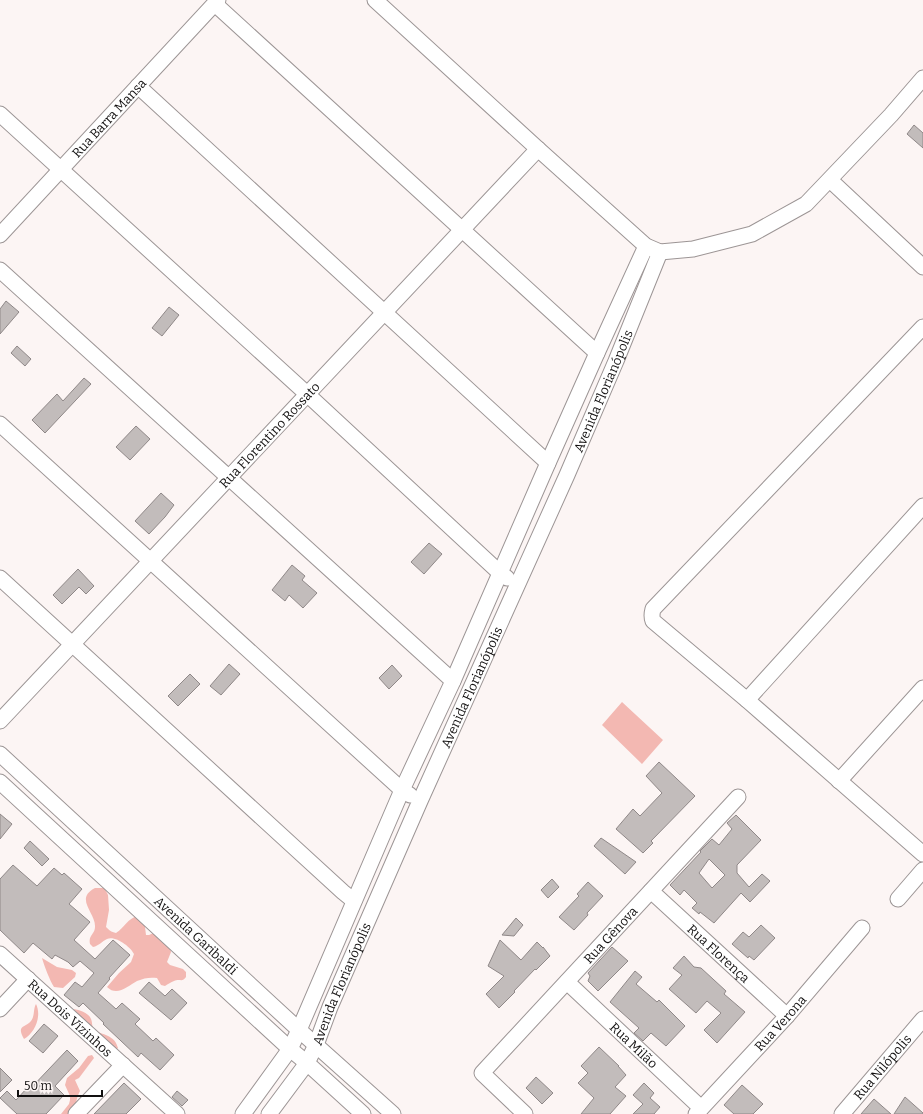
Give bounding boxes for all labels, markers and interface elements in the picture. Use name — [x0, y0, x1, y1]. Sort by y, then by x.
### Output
street label: Rua Barra Mansa — [69, 76, 149, 161]
street label: Avenida Florianópolis — [571, 328, 636, 455]
street label: Rua Florentino Rossato — [216, 379, 323, 491]
street label: Avenida Florianópolis — [438, 624, 506, 750]
street label: Avenida Garibaldi — [151, 893, 241, 978]
street label: Rua Gênova — [581, 904, 641, 967]
street label: Avenida Florianópolis — [310, 920, 374, 1047]
street label: Rua Florença — [684, 921, 753, 986]
street label: Rua Dois Vizinhos — [25, 976, 115, 1060]
street label: Rua Verona — [752, 992, 809, 1054]
street label: Rua Milão — [607, 1019, 661, 1071]
street label: Rua Nilópolis — [851, 1032, 914, 1103]
scale bar — [18, 1072, 102, 1098]
text: 50 m — [24, 1079, 53, 1093]

